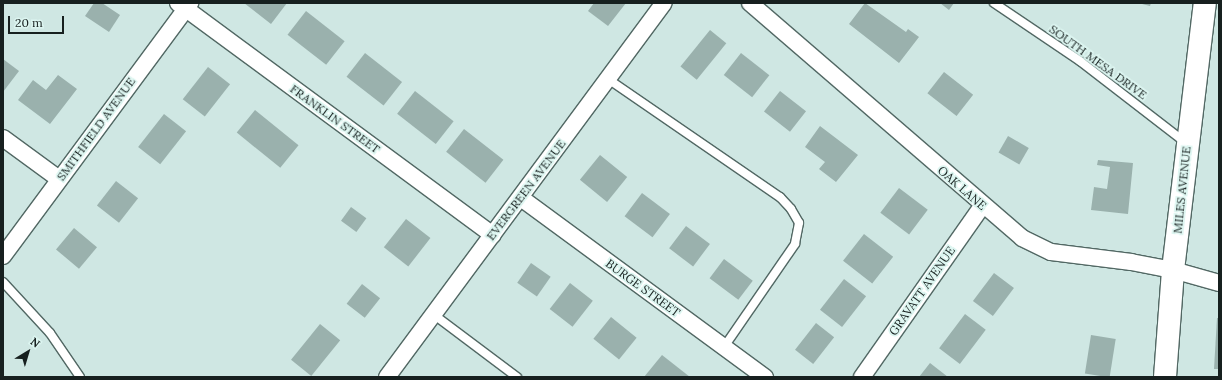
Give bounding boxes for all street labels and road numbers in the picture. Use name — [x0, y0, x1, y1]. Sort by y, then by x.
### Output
street label: SOUTH MESA DRIVE — [1046, 22, 1150, 102]
street label: SMITHFIELD AVENUE — [54, 75, 138, 183]
street label: FRANKLIN STREET — [287, 82, 383, 156]
street label: EVERGREEN AVENUE — [483, 137, 569, 243]
street label: MILES AVENUE — [1170, 146, 1194, 234]
street label: OAK LANE — [935, 163, 989, 213]
street label: GRAVATT AVENUE — [886, 244, 958, 338]
street label: BURGE STREET — [603, 256, 683, 320]

